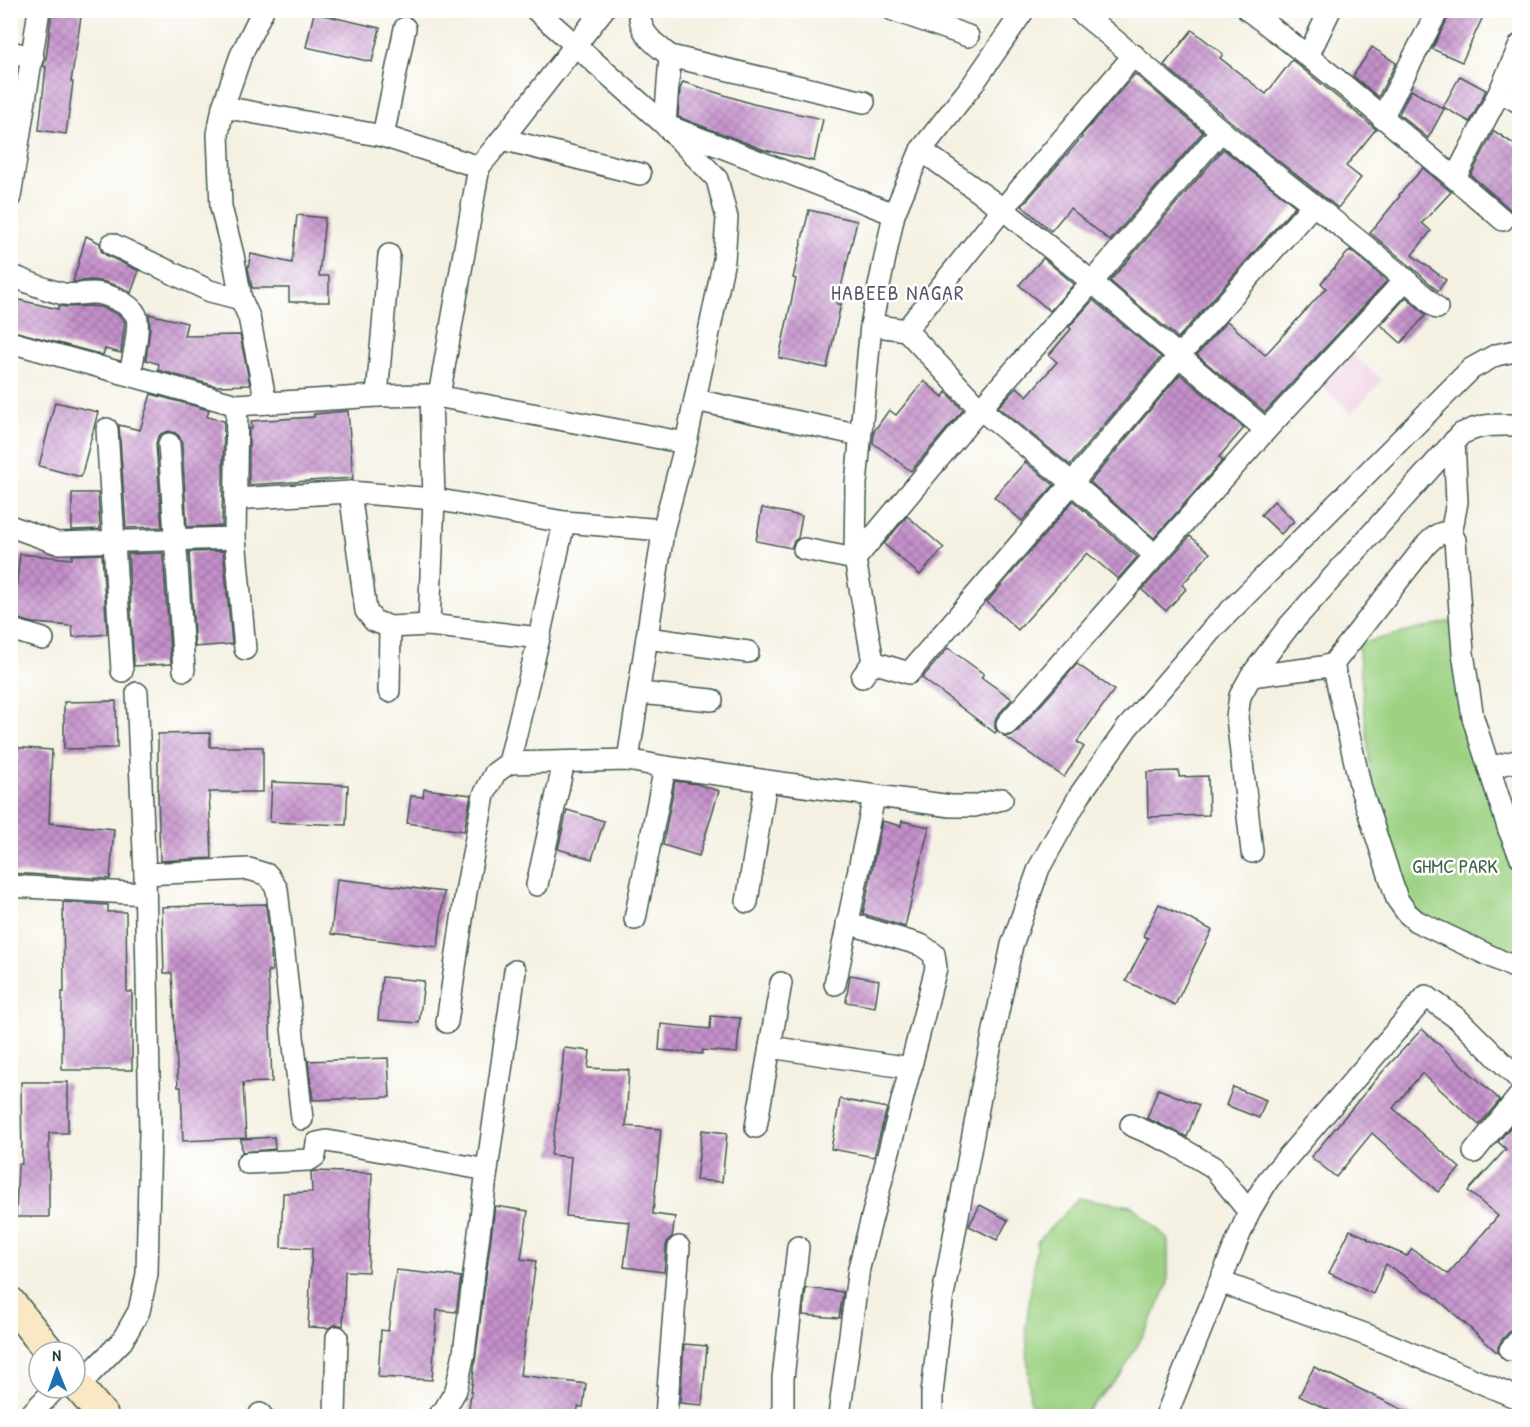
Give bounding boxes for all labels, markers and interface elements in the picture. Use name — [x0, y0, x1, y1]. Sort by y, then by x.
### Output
district label: HABEEB NAGAR — [831, 278, 965, 307]
park label: GHMC PARK — [1412, 852, 1498, 879]
north arrow — [27, 1340, 87, 1400]
text: N — [52, 1344, 62, 1366]

